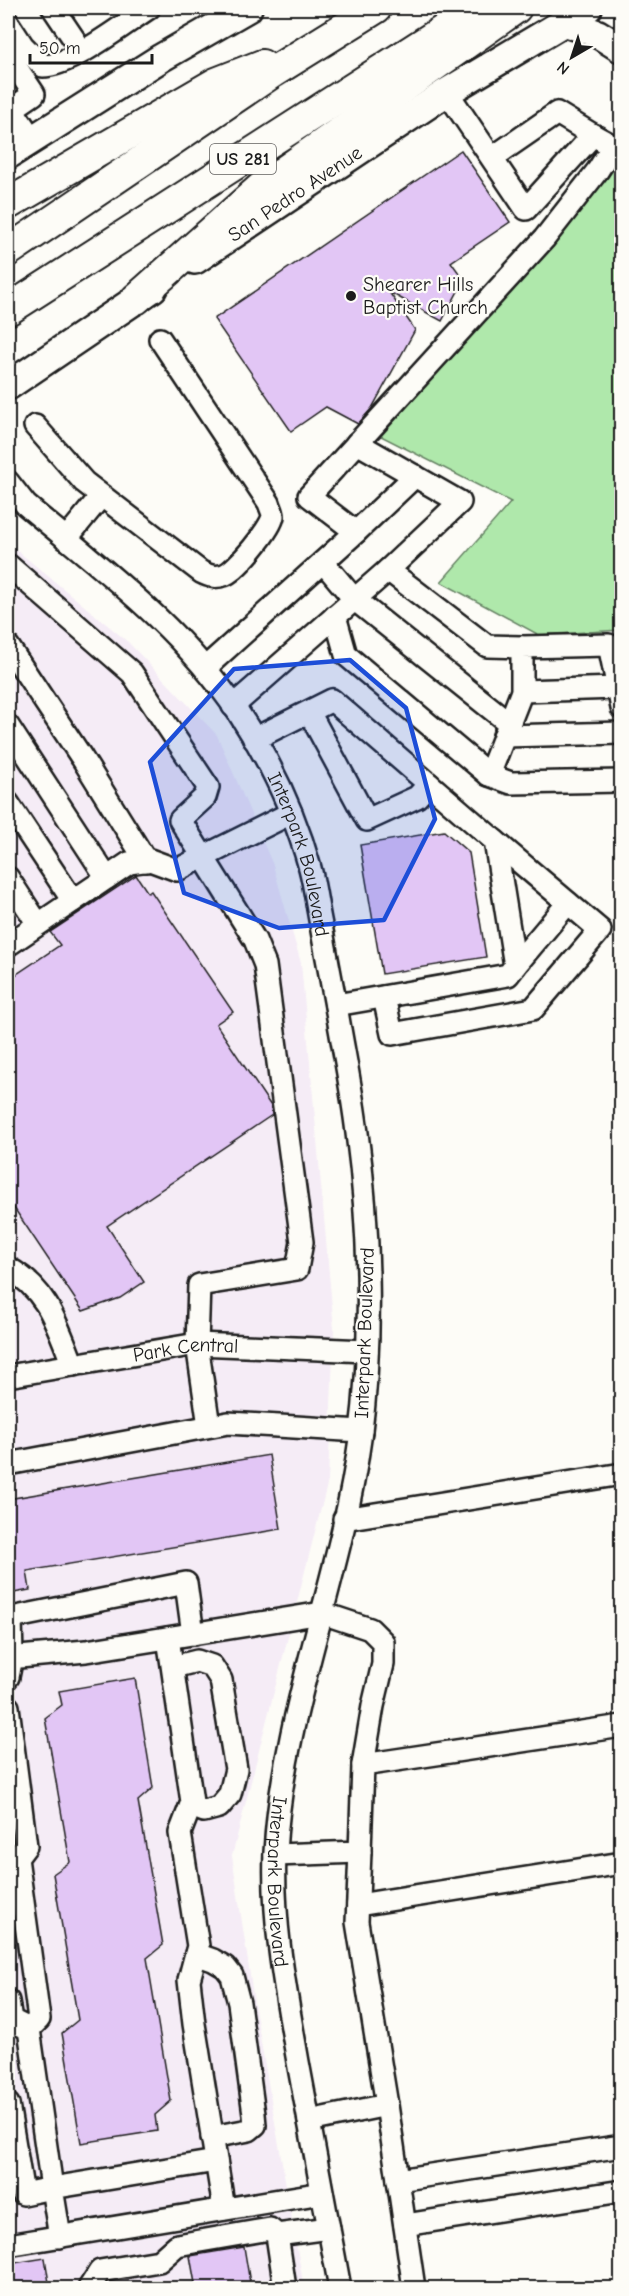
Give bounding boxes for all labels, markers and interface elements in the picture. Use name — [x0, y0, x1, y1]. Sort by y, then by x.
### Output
scale bar — [30, 27, 152, 65]
north arrow — [542, 27, 602, 87]
text: 50 m — [39, 38, 81, 59]
text: N — [553, 58, 573, 78]
street label: San Pedro Avenue — [224, 141, 366, 247]
road number: US 281 — [210, 144, 276, 174]
place label: Shearer Hills Baptist Church — [363, 273, 488, 319]
marker: Shearer Hills Baptist Church — [344, 289, 358, 303]
street label: Interpark Boulevard — [262, 768, 334, 938]
street label: Interpark Boulevard — [350, 1247, 379, 1419]
street label: Park Central — [131, 1333, 239, 1367]
street label: Interpark Boulevard — [263, 1795, 293, 1969]

